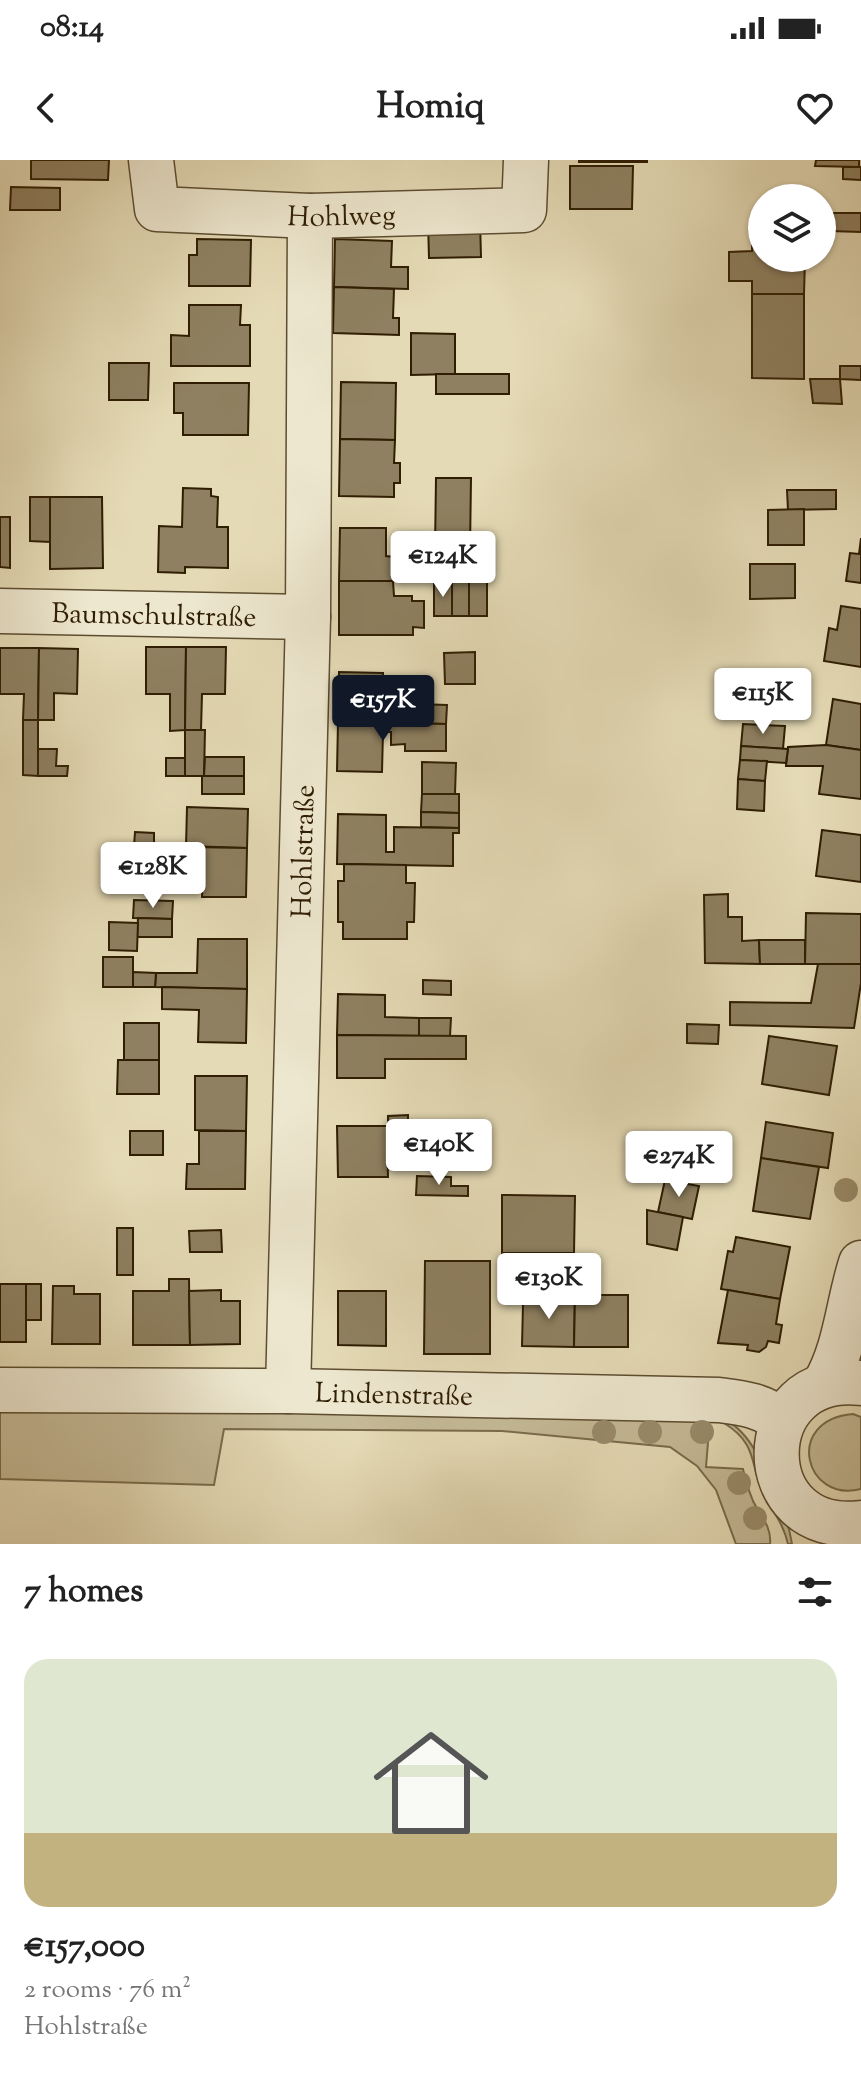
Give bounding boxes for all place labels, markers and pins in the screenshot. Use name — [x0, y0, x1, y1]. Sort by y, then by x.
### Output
pin: €124K — [387, 531, 499, 599]
pin: €115K — [707, 668, 819, 736]
pin: €157K — [327, 675, 439, 743]
pin: €128K — [97, 842, 209, 910]
pin: €140K — [383, 1119, 495, 1187]
pin: €274K — [623, 1131, 735, 1199]
pin: €130K — [493, 1253, 605, 1321]

